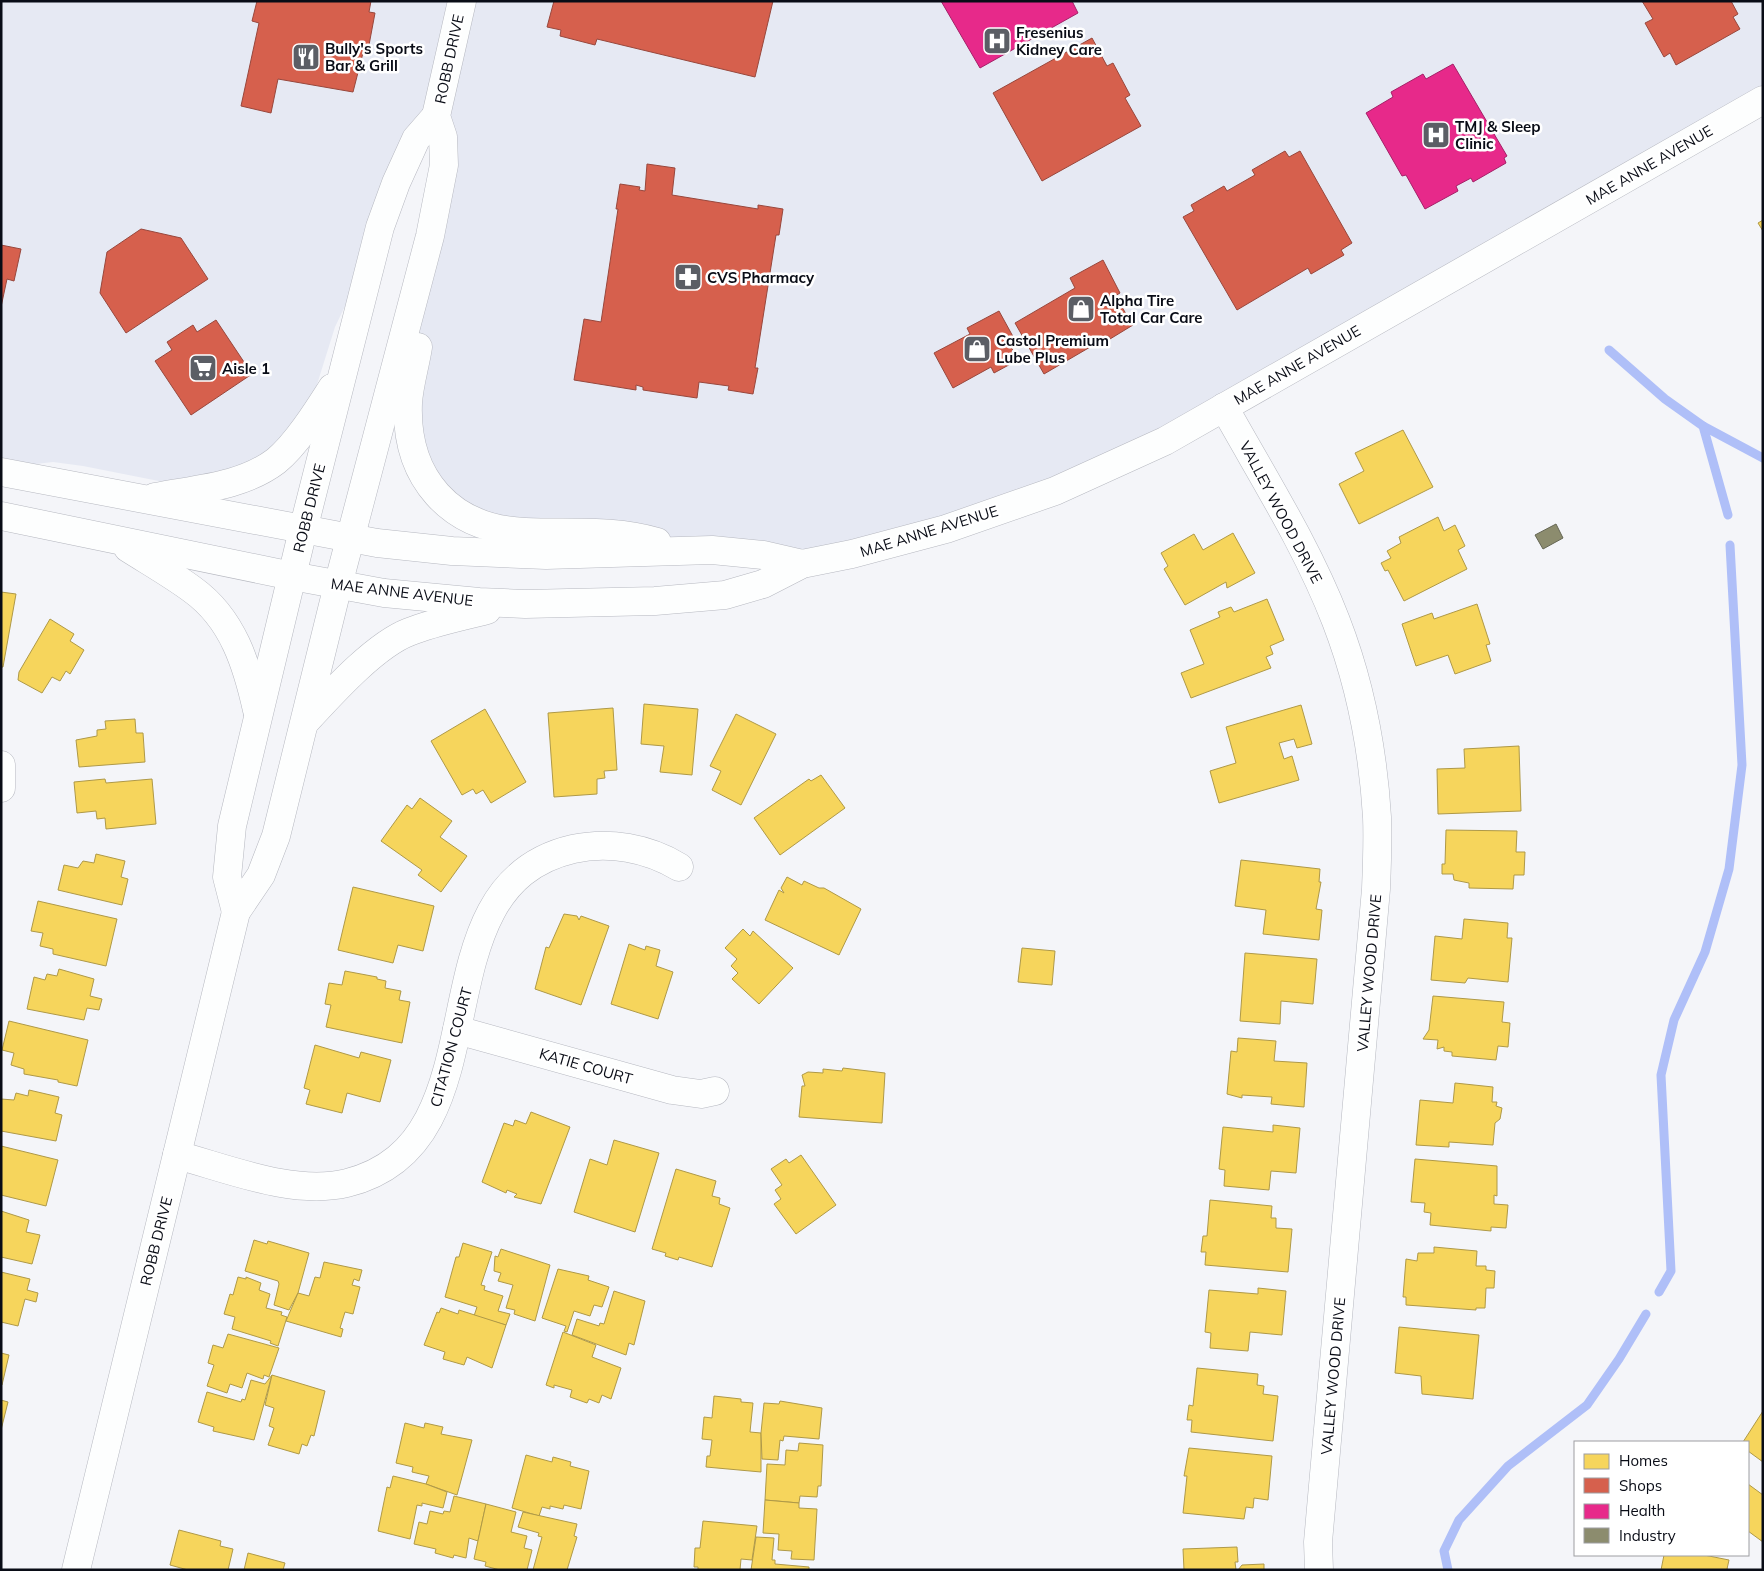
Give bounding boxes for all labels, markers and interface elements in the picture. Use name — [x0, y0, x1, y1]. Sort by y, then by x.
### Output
street label: ROBB DRIVE — [430, 12, 468, 105]
place label: Fresenius Kidney Care — [1016, 23, 1102, 59]
hospital icon: Fresenius Kidney Care — [982, 26, 1012, 56]
place label: Bully's Sports Bar & Grill — [325, 39, 423, 75]
restaurant icon: Bully's Sports Bar & Grill — [291, 42, 321, 72]
place label: TMJ & Sleep Clinic — [1455, 117, 1541, 153]
hospital icon: TMJ & Sleep Clinic — [1421, 120, 1451, 150]
street label: MAE ANNE AVENUE — [1582, 121, 1716, 209]
pharmacy icon: CVS Pharmacy — [673, 262, 703, 292]
place label: CVS Pharmacy — [707, 268, 815, 287]
place label: Alpha Tire Total Car Care — [1100, 291, 1203, 327]
shop icon: Alpha Tire Total Car Care — [1066, 294, 1096, 324]
street label: MAE ANNE AVENUE — [1230, 321, 1364, 409]
place label: Castol Premium Lube Plus — [996, 331, 1109, 367]
shop icon: Castol Premium Lube Plus — [962, 334, 992, 364]
supermarket icon: Aisle 1 — [188, 353, 218, 383]
place label: Aisle 1 — [222, 359, 270, 378]
street label: VALLEY WOOD DRIVE — [1235, 438, 1327, 586]
street label: ROBB DRIVE — [289, 461, 329, 554]
street label: MAE ANNE AVENUE — [858, 501, 1000, 561]
street label: MAE ANNE AVENUE — [330, 574, 474, 610]
street label: VALLEY WOOD DRIVE — [1353, 893, 1385, 1053]
street label: CITATION COURT — [426, 985, 476, 1109]
street label: KATIE COURT — [537, 1044, 635, 1088]
street label: ROBB DRIVE — [136, 1194, 176, 1287]
street label: VALLEY WOOD DRIVE — [1317, 1296, 1349, 1456]
legend — [1574, 1441, 1749, 1556]
text: Homes — [1619, 1451, 1668, 1470]
text: Shops — [1619, 1476, 1662, 1495]
text: Health — [1619, 1501, 1665, 1520]
text: Industry — [1619, 1526, 1676, 1545]

